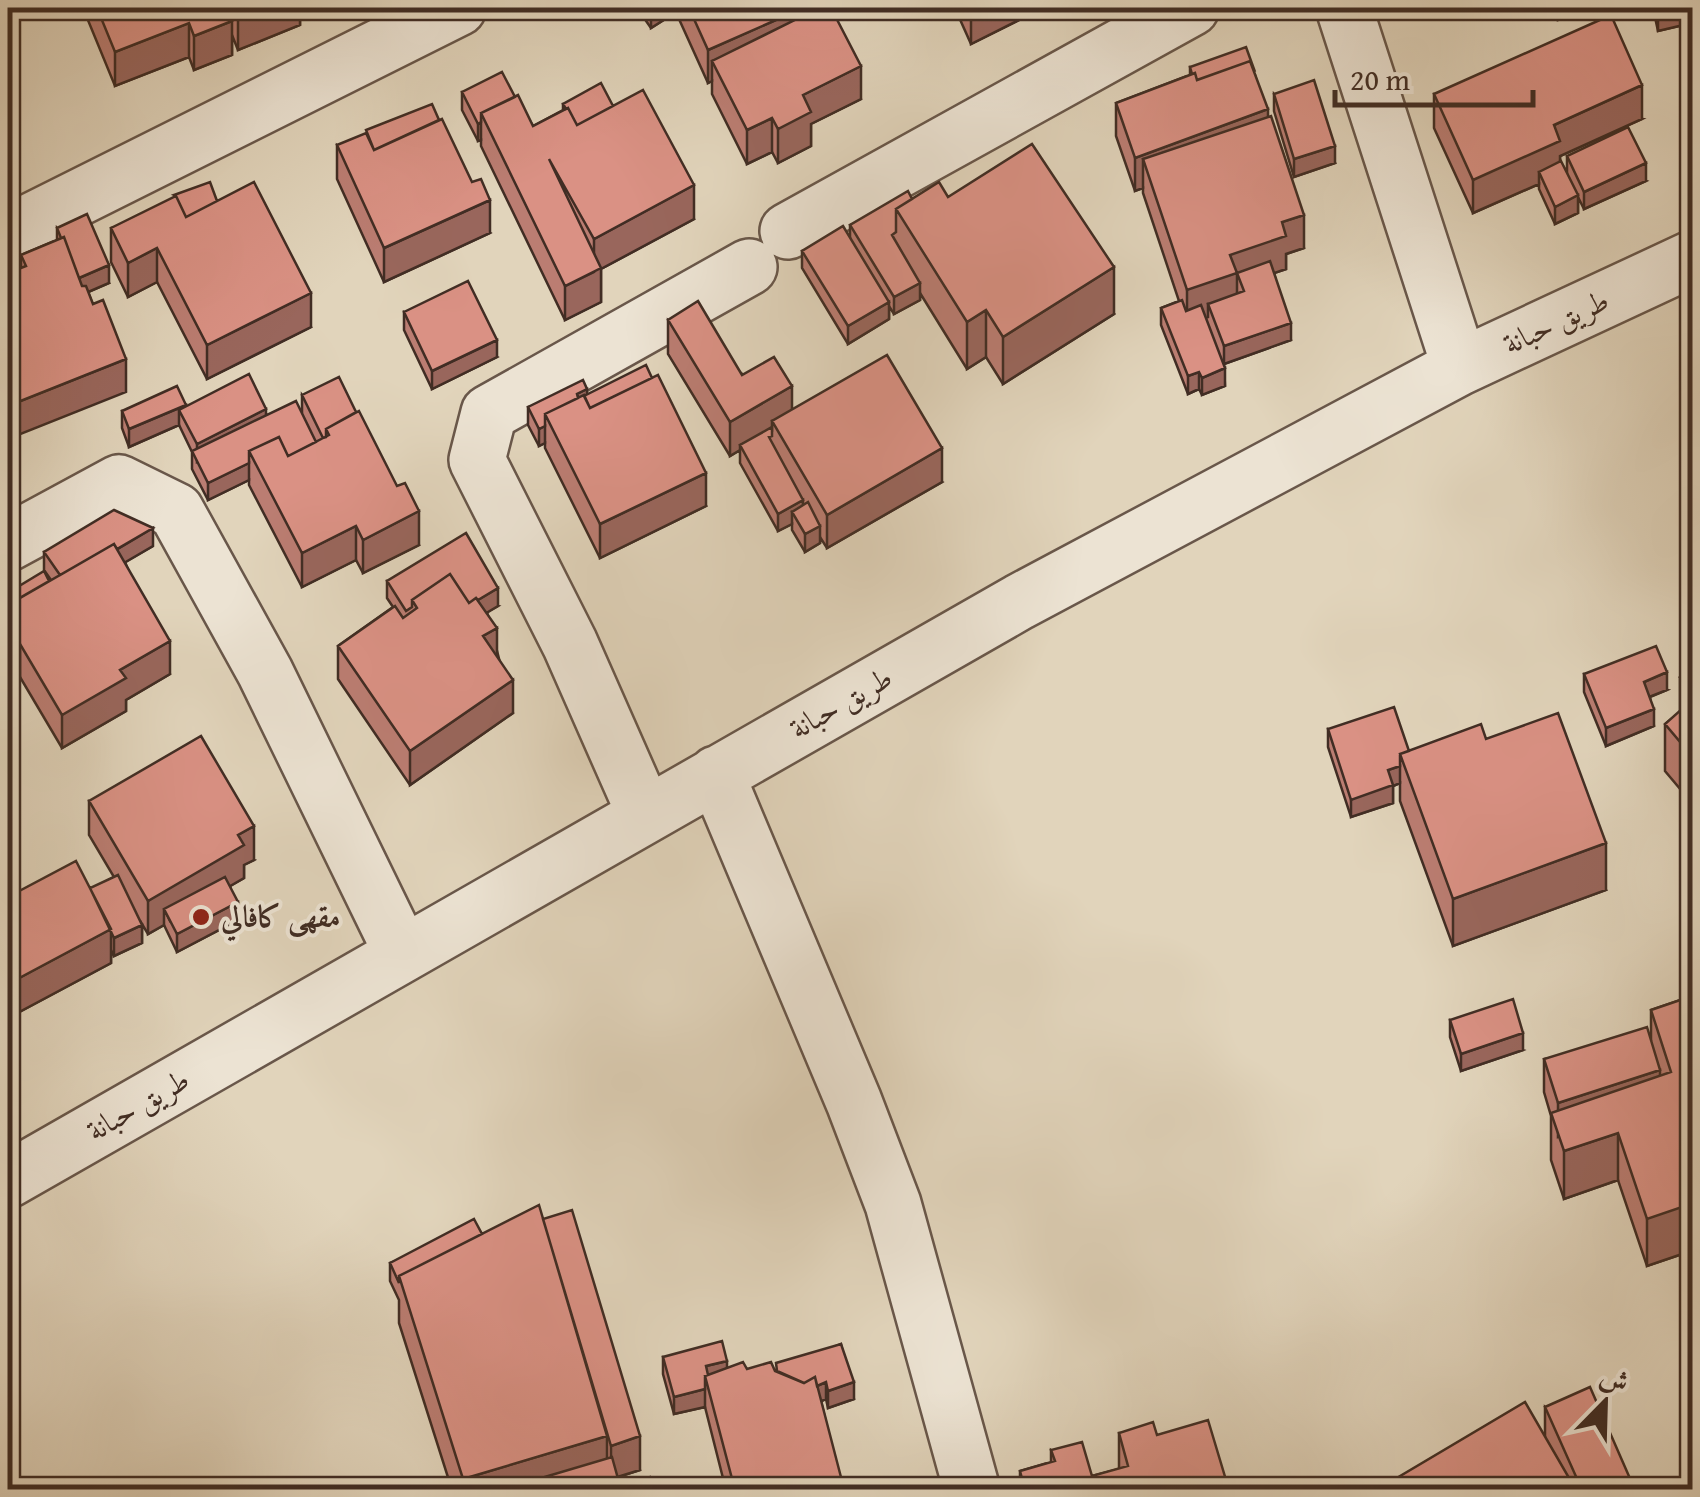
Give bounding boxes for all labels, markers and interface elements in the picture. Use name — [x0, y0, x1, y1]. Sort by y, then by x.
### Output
scale bar — [1335, 45, 1532, 107]
text: 20 m — [1350, 57, 1410, 101]
street label: طريق حبانة — [1495, 277, 1616, 365]
street label: طريق حبانة — [781, 655, 900, 749]
place label: مقهى كافالي — [220, 894, 340, 942]
marker: مقهى كافالي — [190, 906, 212, 928]
street label: طريق حبانة — [78, 1057, 197, 1151]
north arrow — [1555, 1352, 1655, 1452]
text: ش — [1594, 1354, 1636, 1403]

